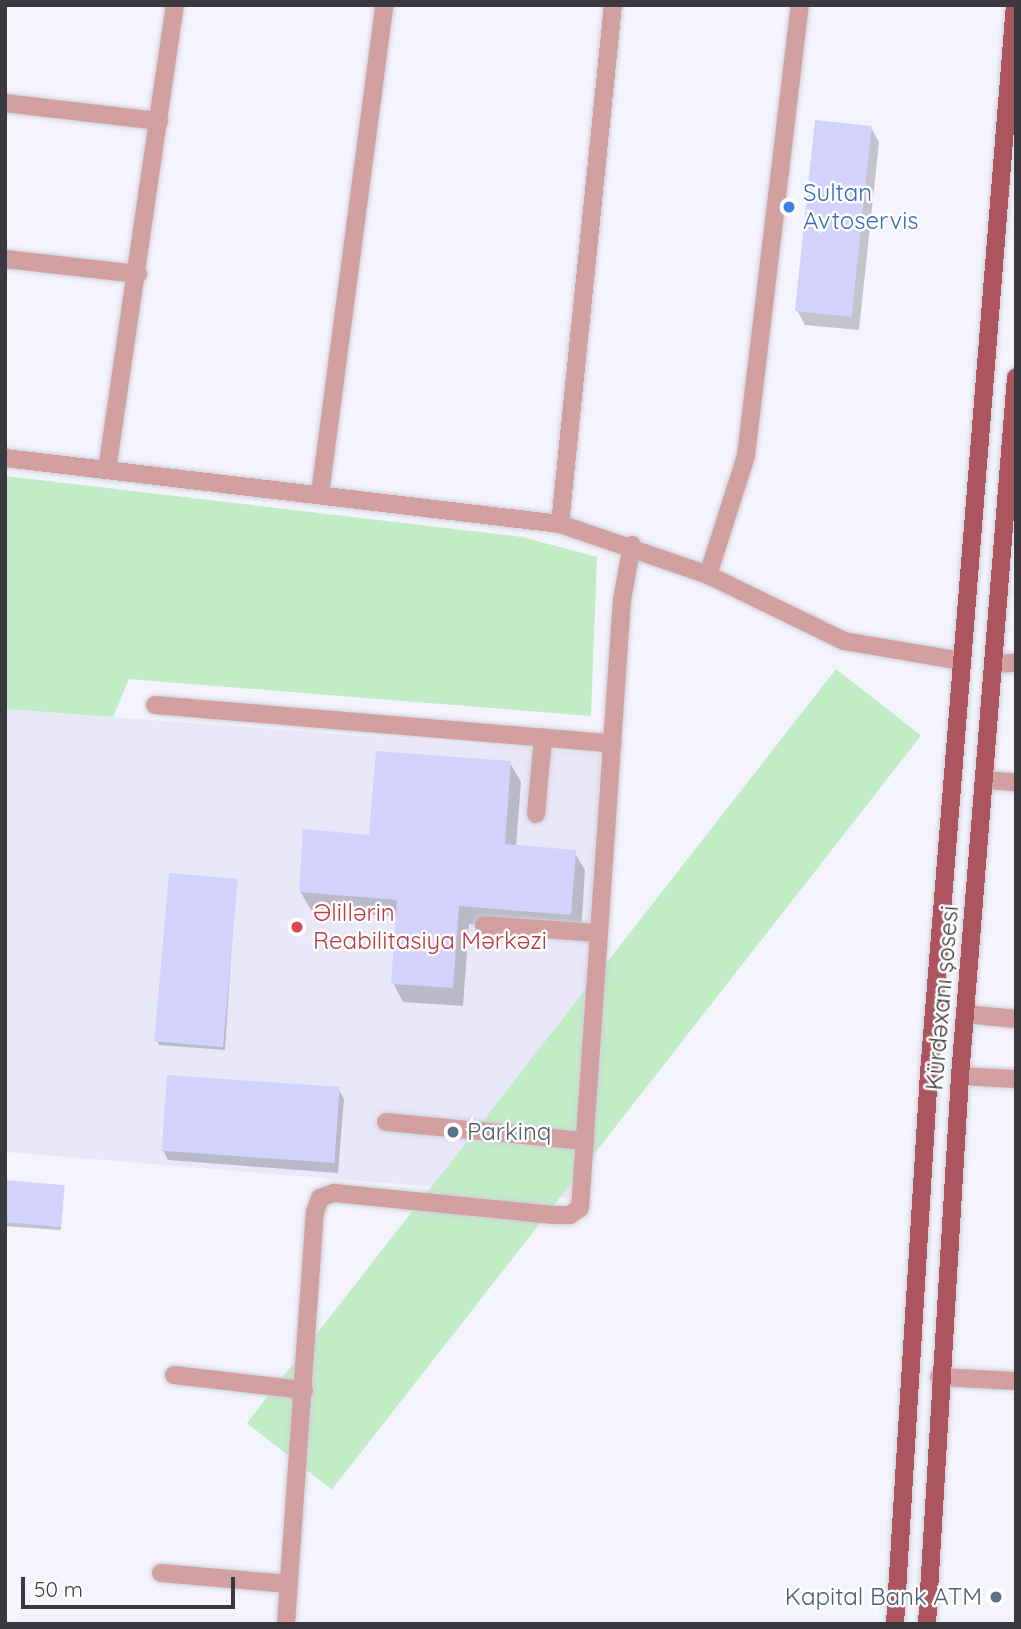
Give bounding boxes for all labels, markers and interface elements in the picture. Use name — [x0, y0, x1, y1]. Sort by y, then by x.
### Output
place label: Sultan Avtoservis — [803, 179, 919, 235]
marker: Sultan Avtoservis — [781, 199, 797, 215]
place label: Əlillərin Reabilitasiya Mərkəzi — [313, 899, 547, 955]
street label: Kürdəxanı şosesi — [920, 905, 964, 1091]
marker: Əlillərin Reabilitasiya Mərkəzi — [287, 917, 307, 937]
place label: Parkinq — [467, 1118, 551, 1146]
marker: Parkinq — [445, 1124, 461, 1140]
scale bar — [24, 1562, 238, 1606]
text: 50 m — [34, 1576, 83, 1602]
place label: Kapital Bank ATM — [785, 1583, 982, 1611]
marker: Kapital Bank ATM — [988, 1589, 1004, 1605]

